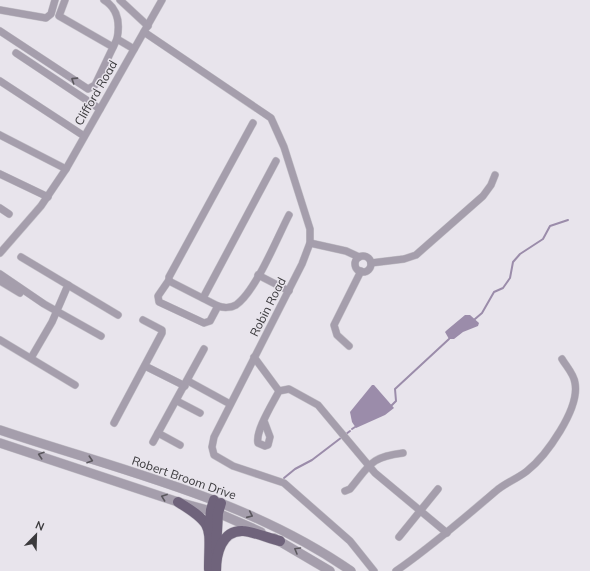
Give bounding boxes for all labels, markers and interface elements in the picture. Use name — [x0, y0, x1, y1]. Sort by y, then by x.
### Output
street label: Clifford Road — [71, 58, 120, 128]
one-way arrow — [71, 78, 78, 85]
street label: Robin Road — [246, 275, 289, 339]
one-way arrow — [37, 452, 44, 460]
street label: Robert Broom Drive — [130, 453, 238, 502]
one-way arrow — [87, 455, 94, 464]
one-way arrow — [160, 493, 167, 502]
one-way arrow — [245, 510, 253, 518]
north arrow — [16, 515, 56, 555]
text: N — [33, 518, 46, 534]
one-way arrow — [294, 548, 301, 555]

